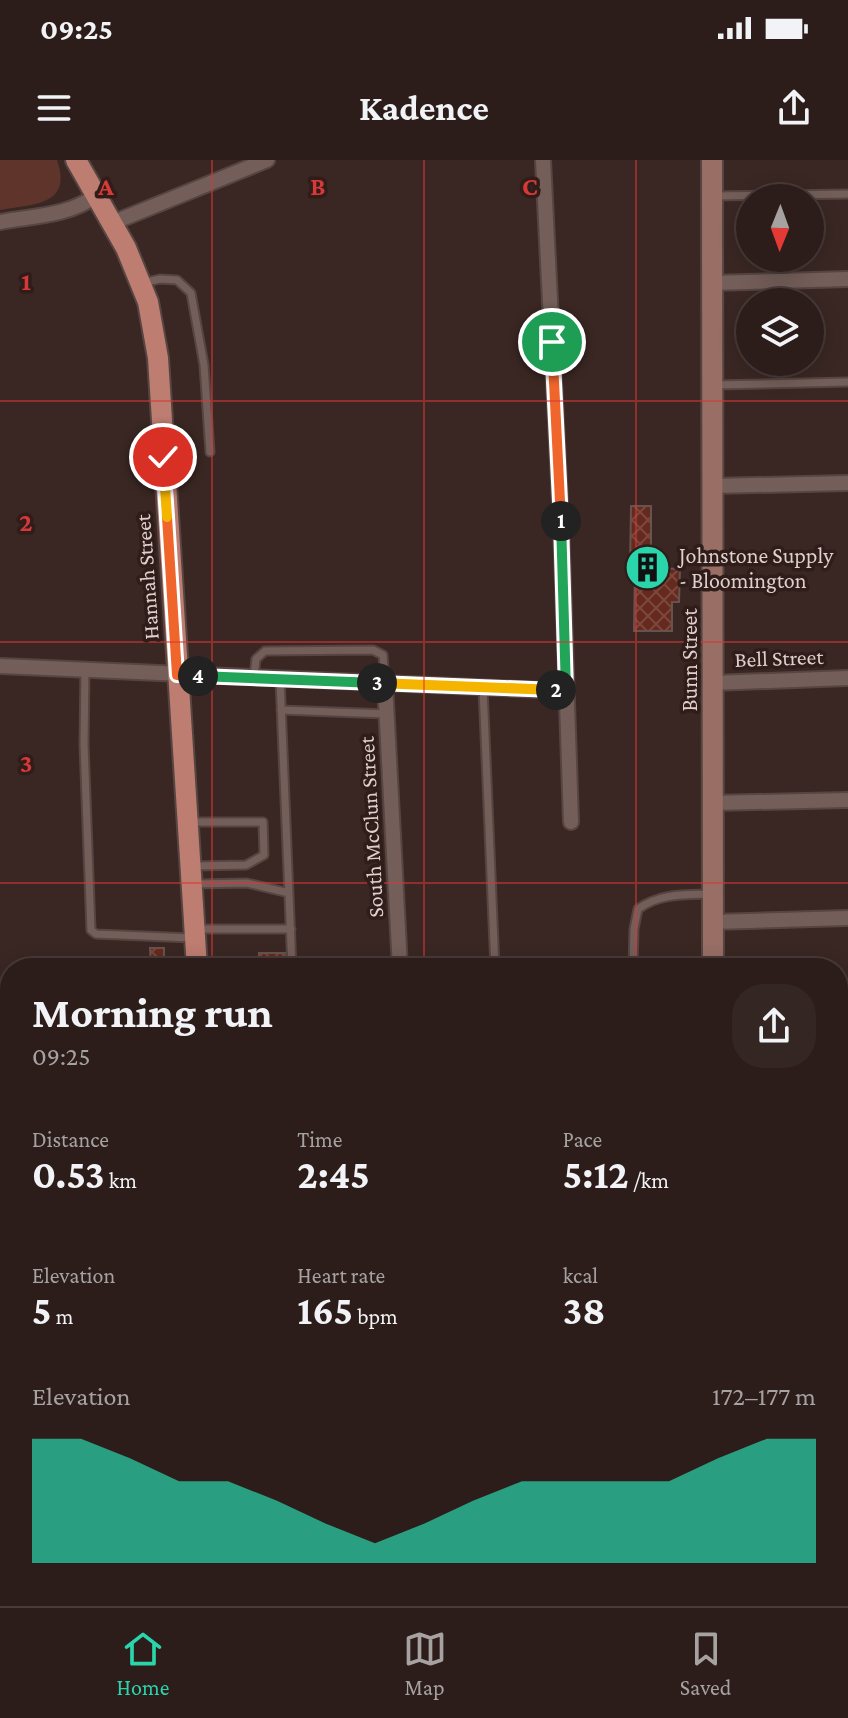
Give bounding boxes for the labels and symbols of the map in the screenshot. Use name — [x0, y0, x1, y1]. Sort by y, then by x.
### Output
text: A — [97, 172, 114, 201]
text: B — [310, 172, 326, 201]
text: C — [522, 172, 538, 201]
north arrow — [736, 184, 824, 272]
text: 1 — [21, 267, 31, 296]
pin — [518, 308, 586, 376]
pin — [129, 423, 197, 491]
pin: 1 — [541, 501, 581, 541]
text: 2 — [19, 508, 33, 537]
street label: Hannah Street — [130, 513, 164, 641]
place label: Johnstone Supply - Bloomington — [677, 543, 834, 593]
building icon: Johnstone Supply - Bloomington — [624, 544, 672, 592]
street label: Bunn Street — [677, 608, 702, 712]
street label: Bell Street — [734, 644, 825, 672]
pin: 4 — [178, 656, 218, 696]
pin: 3 — [357, 663, 397, 703]
pin: 2 — [536, 670, 576, 710]
street label: South McClun Street — [354, 735, 388, 918]
text: 3 — [20, 749, 32, 778]

